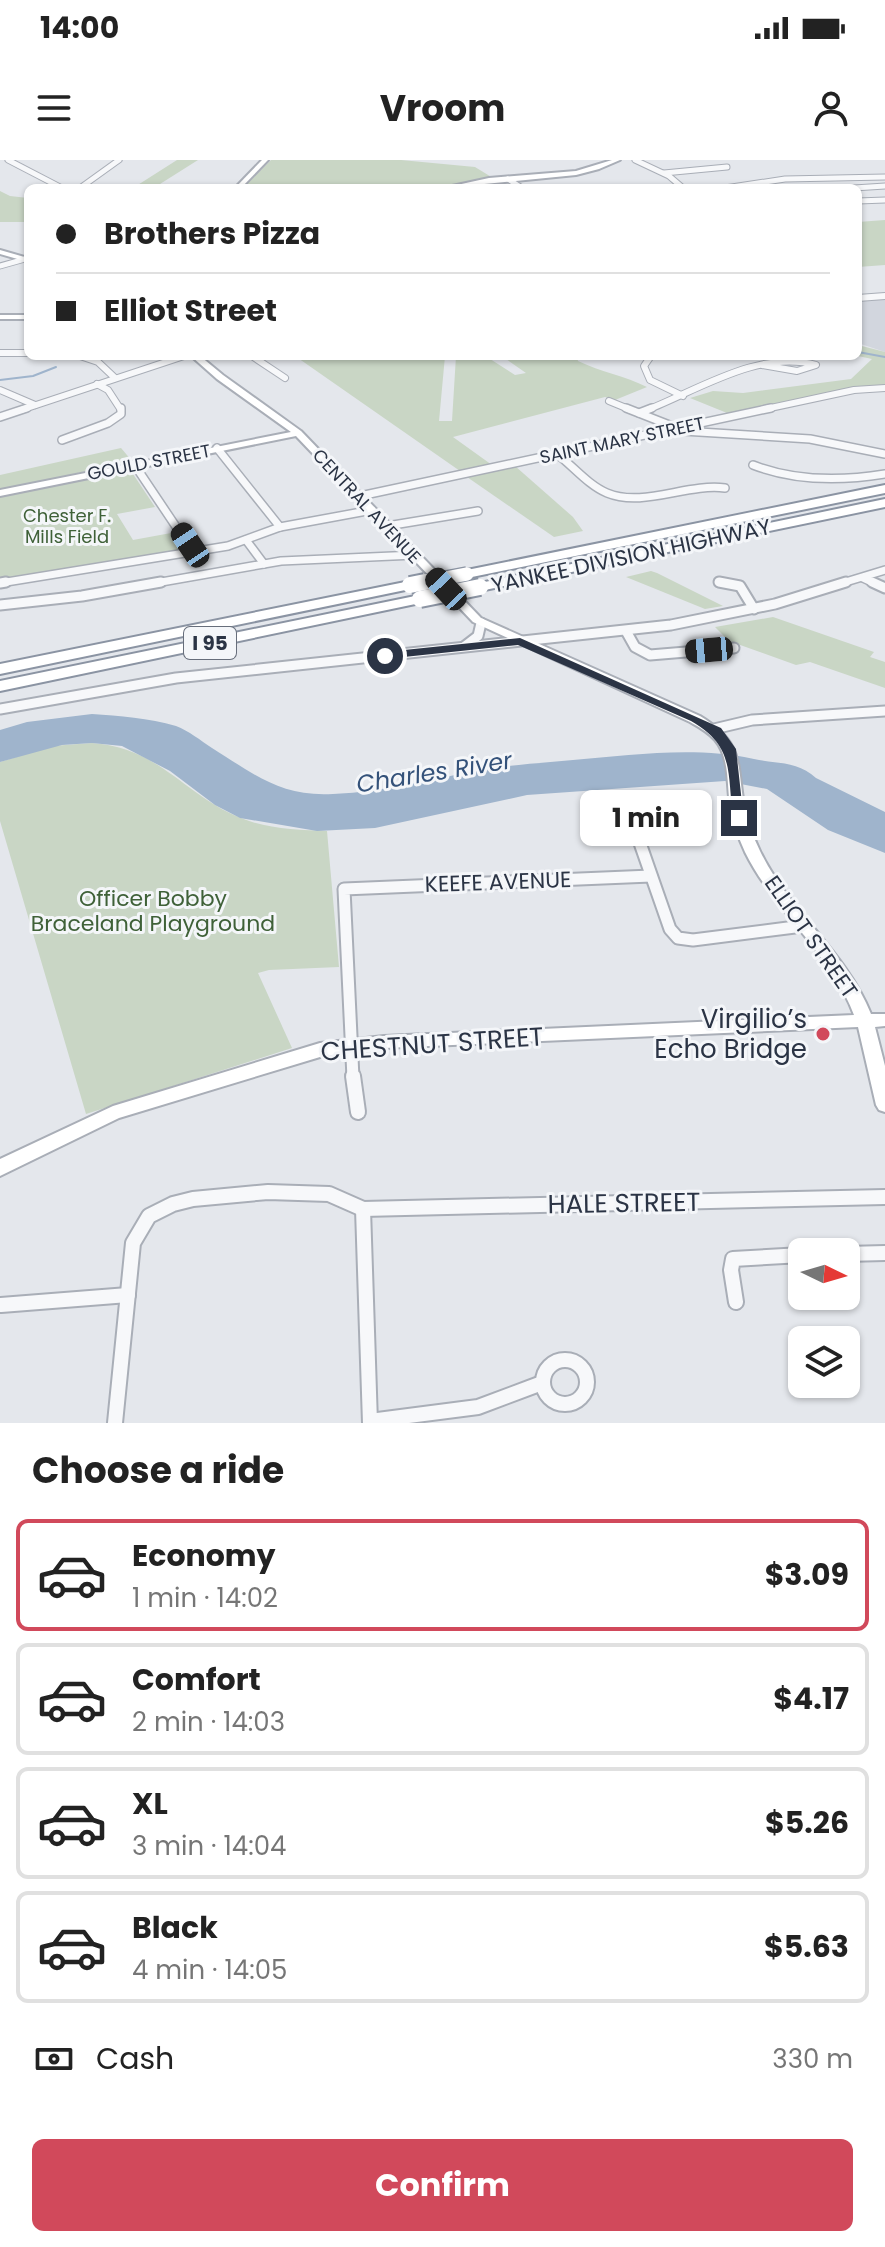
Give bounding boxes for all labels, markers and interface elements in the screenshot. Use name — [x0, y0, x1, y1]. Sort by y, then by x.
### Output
text: 14:00 — [40, 6, 119, 49]
text: Vroom — [380, 83, 505, 134]
icon: menu — [32, 86, 76, 130]
icon: person — [809, 86, 853, 130]
text: Brothers Pizza — [104, 212, 320, 255]
text: Elliot Street — [104, 289, 277, 332]
street label: SAINT MARY STREET — [537, 410, 707, 470]
street label: GOULD STREET — [85, 438, 213, 486]
street label: CENTRAL AVENUE — [307, 443, 427, 569]
park label: Chester F. Mills Field — [23, 503, 111, 549]
street label: YANKEE DIVISION HIGHWAY — [488, 511, 774, 601]
car — [167, 518, 213, 572]
car — [421, 563, 471, 615]
road number: I 95 — [184, 627, 236, 659]
car — [684, 636, 734, 664]
route start — [367, 638, 403, 674]
water label: Charles River — [354, 743, 515, 801]
callout: 1 min — [579, 790, 711, 846]
text: 1 min — [612, 800, 680, 836]
route end — [721, 800, 757, 836]
street label: KEEFE AVENUE — [424, 864, 572, 900]
street label: ELLIOT STREET — [757, 869, 865, 1005]
park label: Officer Bobby Braceland Playground — [31, 883, 275, 939]
place label: Virgilio’s Echo Bridge — [654, 1001, 807, 1067]
street label: CHESTNUT STREET — [319, 1018, 545, 1070]
marker: Virgilio’s Echo Bridge — [814, 1025, 832, 1043]
street label: HALE STREET — [547, 1184, 701, 1222]
north arrow — [788, 1238, 860, 1310]
map controls — [788, 1238, 860, 1398]
button: layers — [788, 1326, 860, 1398]
text: Choose a ride — [32, 1445, 284, 1496]
text: Economy — [132, 1534, 276, 1577]
icon: car — [36, 1539, 108, 1611]
text: $3.09 — [765, 1553, 849, 1596]
text: 1 min · 14:02 — [132, 1580, 278, 1616]
text: Comfort — [132, 1658, 261, 1701]
icon: car — [36, 1663, 108, 1735]
text: $4.17 — [773, 1677, 849, 1720]
text: 2 min · 14:03 — [132, 1704, 285, 1740]
text: XL — [132, 1782, 168, 1825]
icon: car — [36, 1787, 108, 1859]
text: $5.26 — [765, 1801, 849, 1844]
text: 3 min · 14:04 — [132, 1828, 286, 1864]
text: Black — [132, 1906, 218, 1949]
icon: car — [36, 1911, 108, 1983]
text: $5.63 — [764, 1925, 849, 1968]
text: 4 min · 14:05 — [132, 1952, 287, 1988]
icon: cash — [32, 2037, 76, 2081]
text: Cash — [96, 2037, 174, 2080]
text: 330 m — [772, 2041, 853, 2077]
button: Confirm — [32, 2139, 853, 2231]

